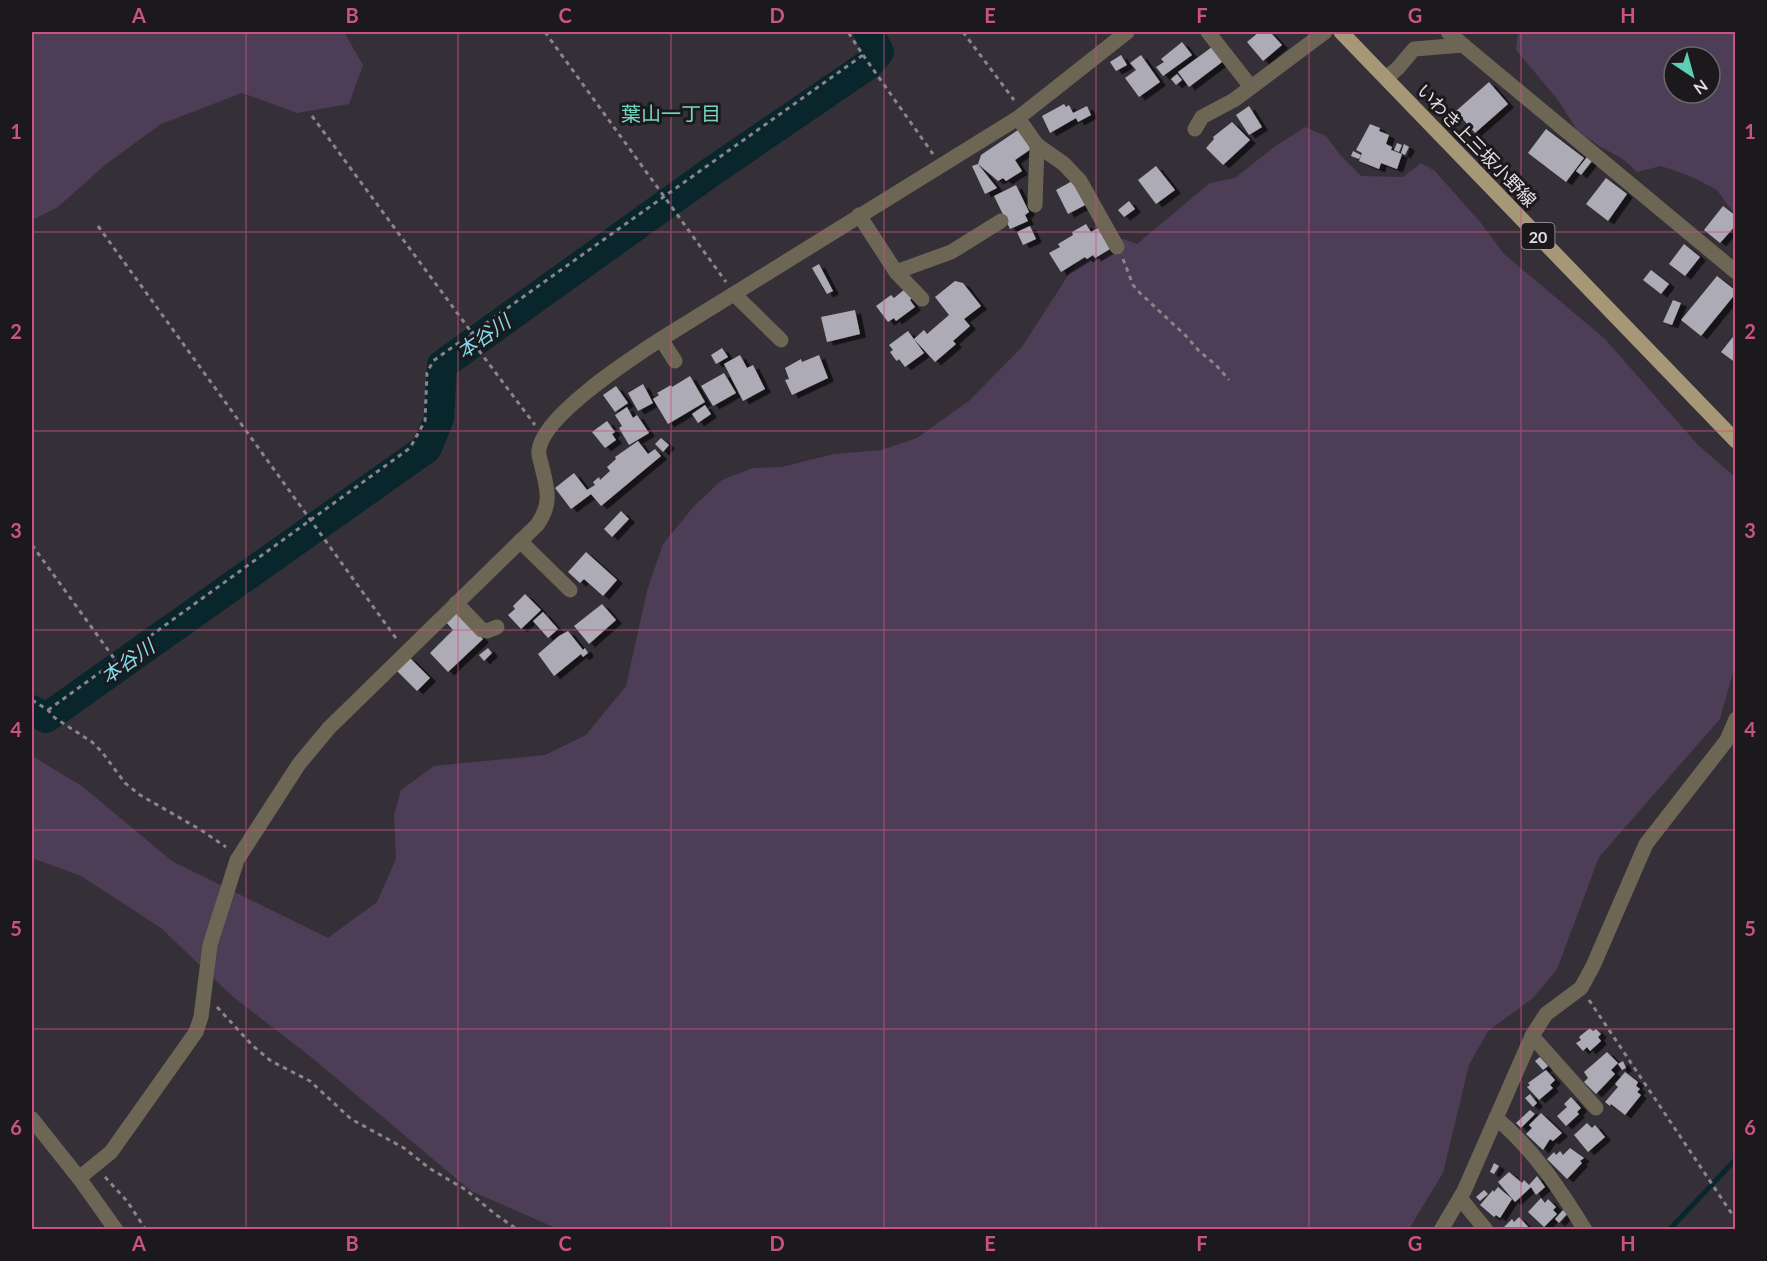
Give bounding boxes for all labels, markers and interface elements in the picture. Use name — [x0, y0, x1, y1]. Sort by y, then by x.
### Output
text: A — [131, 3, 146, 27]
text: B — [345, 3, 359, 27]
text: C — [558, 3, 572, 27]
text: D — [769, 3, 785, 27]
text: E — [984, 3, 996, 27]
text: F — [1196, 3, 1208, 27]
text: G — [1408, 3, 1422, 27]
text: H — [1620, 3, 1636, 27]
north arrow — [1662, 45, 1722, 105]
text: N — [1691, 76, 1712, 99]
street label: いわき上三坂小野線 — [1413, 79, 1541, 211]
district label: 葉山一丁目 — [621, 101, 721, 125]
text: 1 — [10, 119, 22, 143]
text: 1 — [1744, 119, 1756, 143]
road number: 20 — [1522, 223, 1554, 249]
water label: 本谷川 — [452, 308, 516, 363]
text: 2 — [10, 319, 22, 343]
text: 2 — [1744, 319, 1756, 343]
text: 3 — [10, 518, 22, 542]
text: 3 — [1744, 518, 1756, 542]
water label: 本谷川 — [96, 633, 160, 688]
text: 4 — [10, 717, 22, 741]
text: 4 — [1744, 717, 1756, 741]
text: 5 — [10, 916, 22, 940]
text: 5 — [1744, 916, 1756, 940]
text: 6 — [10, 1115, 22, 1139]
text: 6 — [1744, 1115, 1756, 1139]
text: A — [131, 1231, 146, 1255]
text: B — [345, 1231, 359, 1255]
text: C — [558, 1231, 572, 1255]
text: D — [769, 1231, 785, 1255]
text: E — [984, 1231, 996, 1255]
text: F — [1196, 1231, 1208, 1255]
text: G — [1408, 1231, 1422, 1255]
text: H — [1620, 1231, 1636, 1255]

